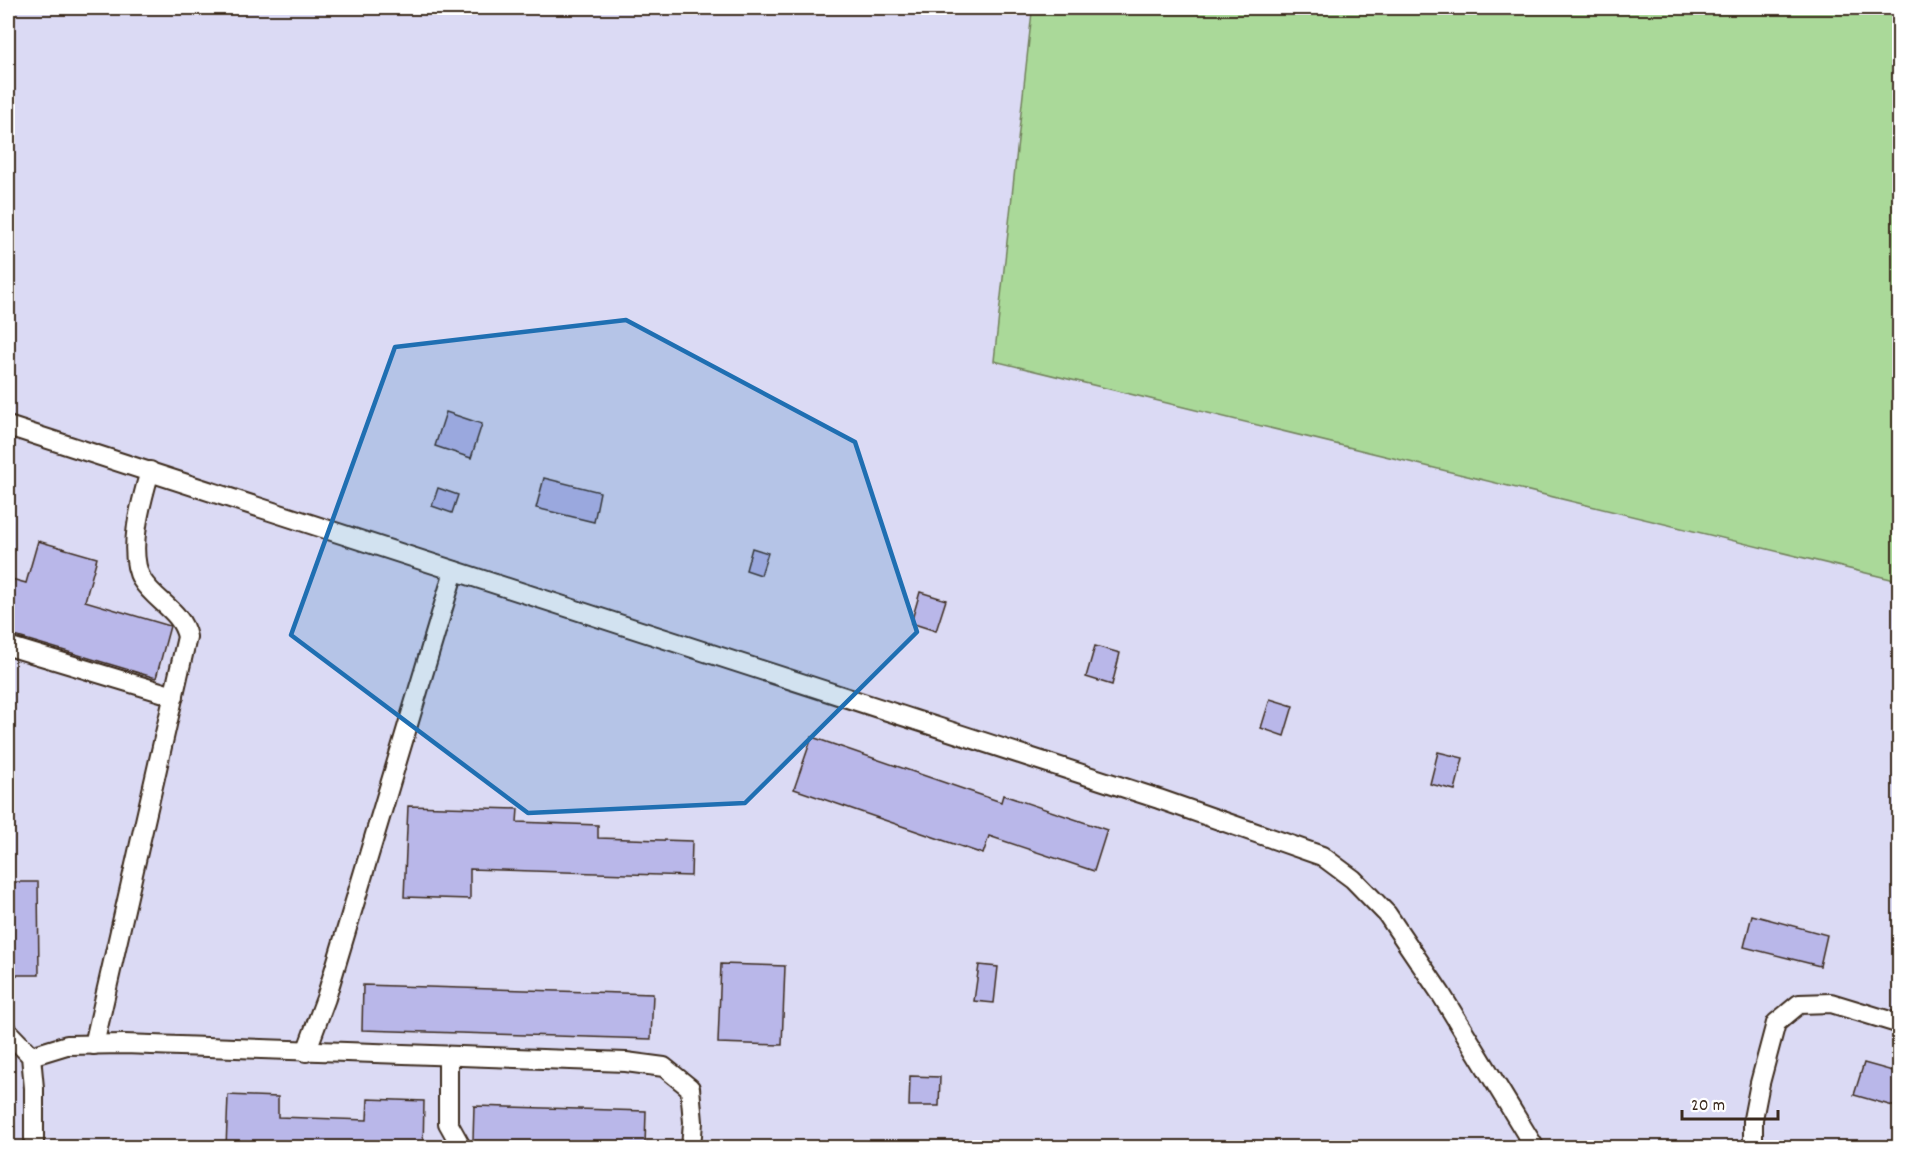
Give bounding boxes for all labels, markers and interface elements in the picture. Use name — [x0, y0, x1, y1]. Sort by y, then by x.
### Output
scale bar — [1682, 1083, 1778, 1121]
text: 20 m — [1691, 1094, 1725, 1119]

